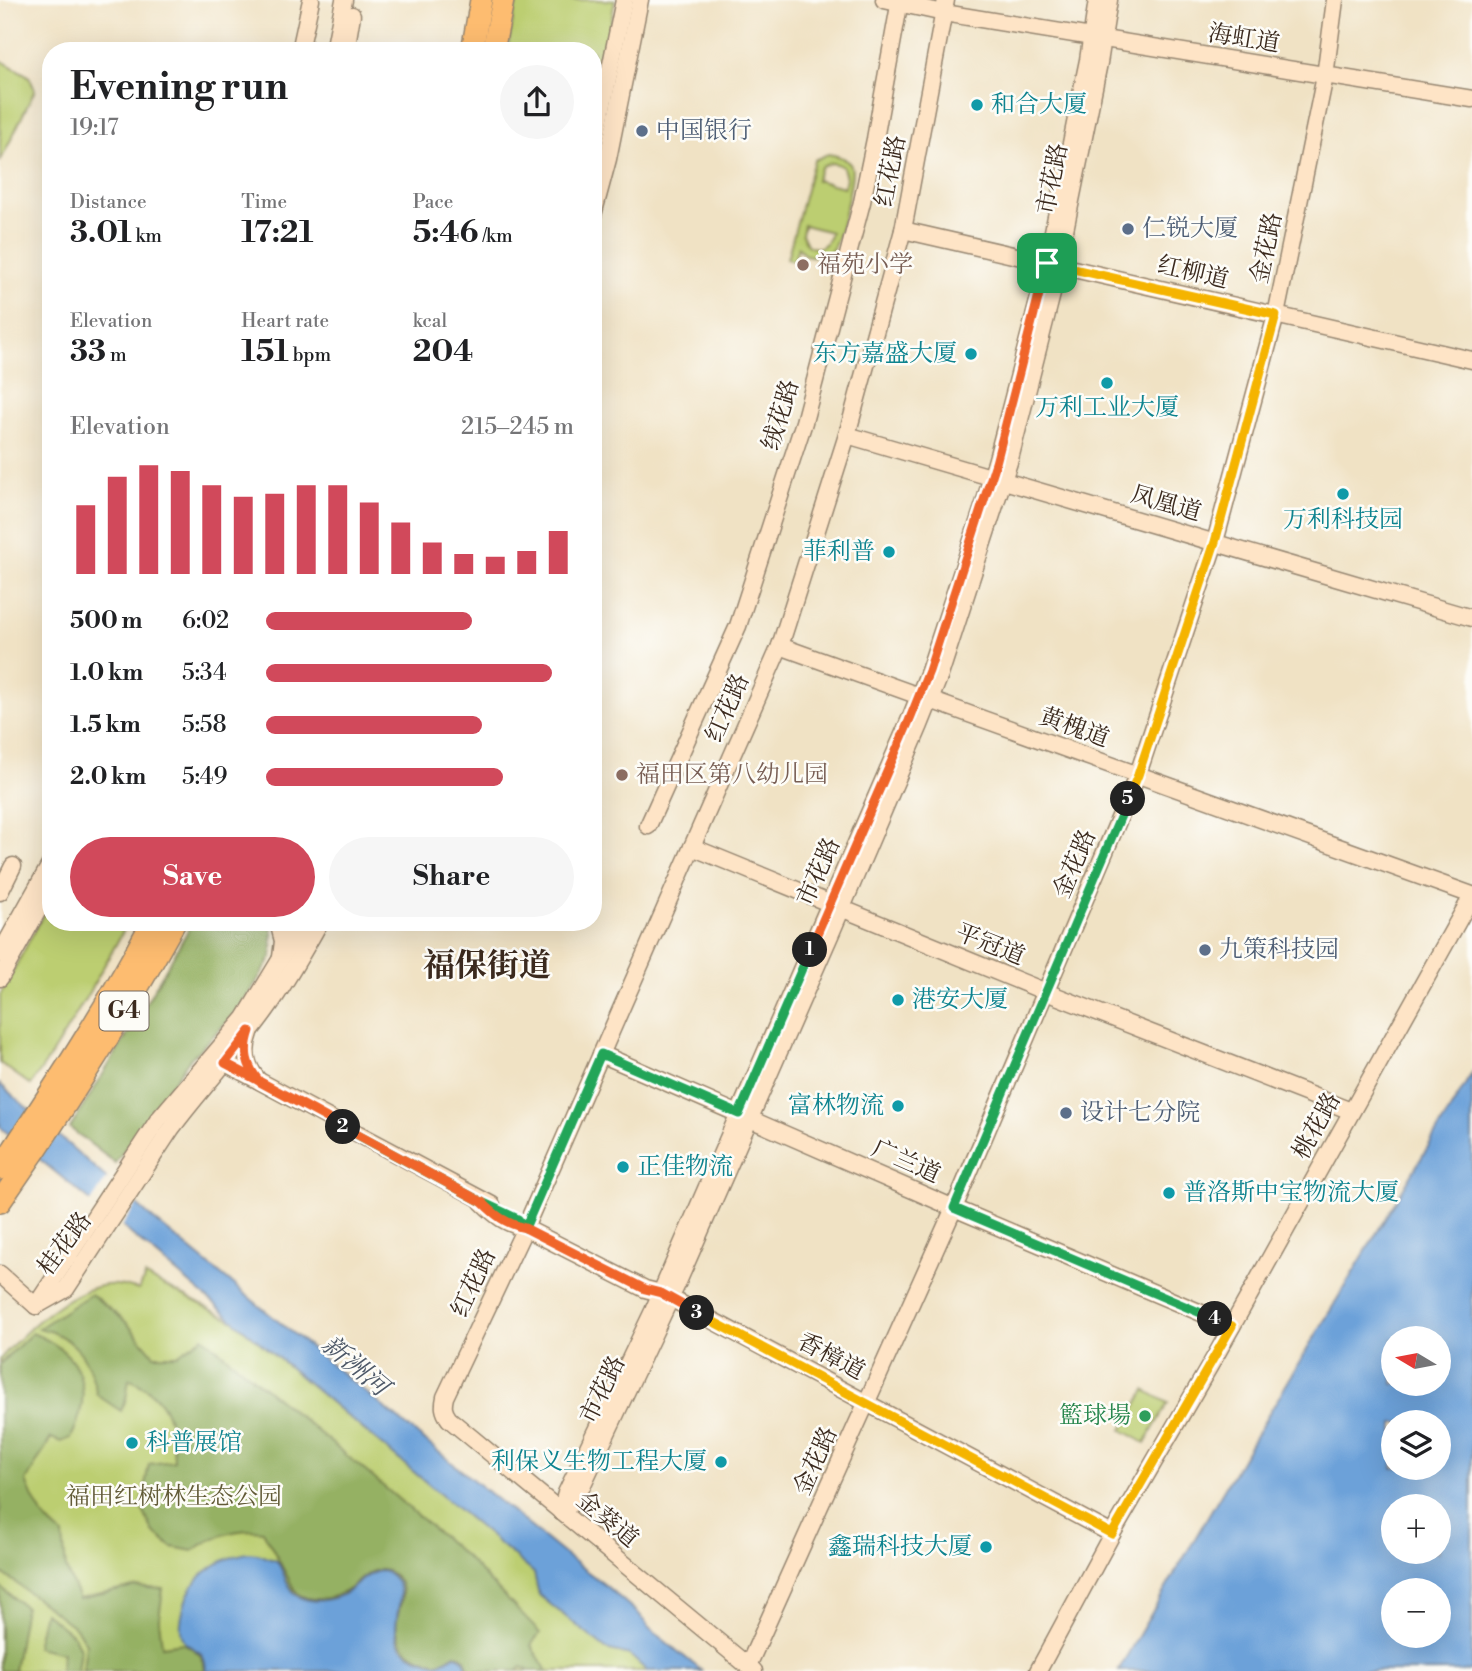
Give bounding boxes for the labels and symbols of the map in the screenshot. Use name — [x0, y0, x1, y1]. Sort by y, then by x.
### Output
street label: 海虹道 — [1206, 19, 1282, 59]
place label: 和合大厦 — [991, 90, 1087, 120]
marker: 和合大厦 — [969, 97, 985, 113]
place label: 中国银行 — [656, 116, 752, 146]
marker: 中国银行 — [634, 123, 650, 139]
street label: 红花路 — [869, 133, 913, 209]
street label: 市花路 — [1031, 141, 1075, 217]
street label: 金花路 — [1245, 210, 1289, 286]
place label: 仁锐大厦 — [1142, 214, 1238, 244]
marker: 仁锐大厦 — [1120, 221, 1136, 237]
pin — [1017, 233, 1077, 293]
place label: 福苑小学 — [817, 250, 913, 280]
street label: 红柳道 — [1155, 250, 1231, 296]
marker: 福苑小学 — [795, 257, 811, 273]
place label: 东方嘉盛大厦 — [813, 339, 957, 369]
marker: 东方嘉盛大厦 — [963, 346, 979, 362]
marker: 万利工业大厦 — [1099, 375, 1115, 391]
street label: 绒花路 — [756, 376, 806, 454]
place label: 万利工业大厦 — [1035, 393, 1179, 423]
street label: 凤凰道 — [1127, 480, 1205, 528]
marker: 万利科技园 — [1335, 486, 1351, 502]
place label: 万利科技园 — [1283, 505, 1403, 535]
place label: 菲利普 — [803, 537, 875, 567]
marker: 菲利普 — [881, 544, 897, 560]
street label: 红花路 — [700, 669, 756, 747]
street label: 黄槐道 — [1035, 702, 1113, 754]
place label: 福田区第八幼儿园 — [636, 760, 828, 790]
marker: 福田区第八幼儿园 — [614, 767, 630, 783]
pin: 5 — [1110, 782, 1146, 816]
street label: 金花路 — [1047, 825, 1103, 903]
street label: 市花路 — [791, 833, 847, 911]
street label: 平冠道 — [951, 918, 1029, 972]
pin: 1 — [792, 932, 828, 968]
place label: 九策科技园 — [1219, 935, 1339, 965]
marker: 九策科技园 — [1197, 942, 1213, 958]
district label: 福保街道 — [423, 946, 551, 986]
place label: 港安大厦 — [912, 985, 1008, 1015]
road number: G4 — [100, 992, 148, 1030]
marker: 港安大厦 — [890, 992, 906, 1008]
street label: 桃花路 — [1286, 1087, 1348, 1165]
place label: 富林物流 — [788, 1091, 884, 1121]
marker: 富林物流 — [890, 1098, 906, 1114]
place label: 设计七分院 — [1080, 1098, 1200, 1128]
marker: 设计七分院 — [1058, 1105, 1074, 1121]
pin: 2 — [326, 1110, 360, 1144]
street label: 广兰道 — [867, 1134, 945, 1190]
place label: 正佳物流 — [637, 1152, 733, 1182]
marker: 正佳物流 — [615, 1159, 631, 1175]
place label: 普洛斯中宝物流大厦 — [1183, 1178, 1399, 1208]
marker: 普洛斯中宝物流大厦 — [1161, 1185, 1177, 1201]
street label: 桂花路 — [31, 1206, 99, 1282]
street label: 红花路 — [445, 1244, 503, 1322]
pin: 3 — [680, 1296, 714, 1330]
pin: 4 — [1198, 1302, 1232, 1336]
north arrow — [1381, 1326, 1451, 1396]
street label: 香樟道 — [792, 1327, 870, 1387]
water label: 新洲河 — [315, 1329, 398, 1406]
street label: 市花路 — [574, 1351, 632, 1429]
place label: 籃球場 — [1059, 1401, 1131, 1431]
marker: 籃球場 — [1137, 1408, 1153, 1424]
street label: 金花路 — [788, 1422, 844, 1500]
place label: 科普展馆 — [146, 1428, 242, 1458]
marker: 科普展馆 — [124, 1435, 140, 1451]
place label: 利保义生物工程大厦 — [491, 1447, 707, 1477]
marker: 利保义生物工程大厦 — [713, 1454, 729, 1470]
park label: 福田红树林生态公园 — [66, 1482, 282, 1512]
street label: 金葵道 — [570, 1485, 644, 1555]
place label: 鑫瑞科技大厦 — [828, 1532, 972, 1562]
marker: 鑫瑞科技大厦 — [978, 1539, 994, 1555]

